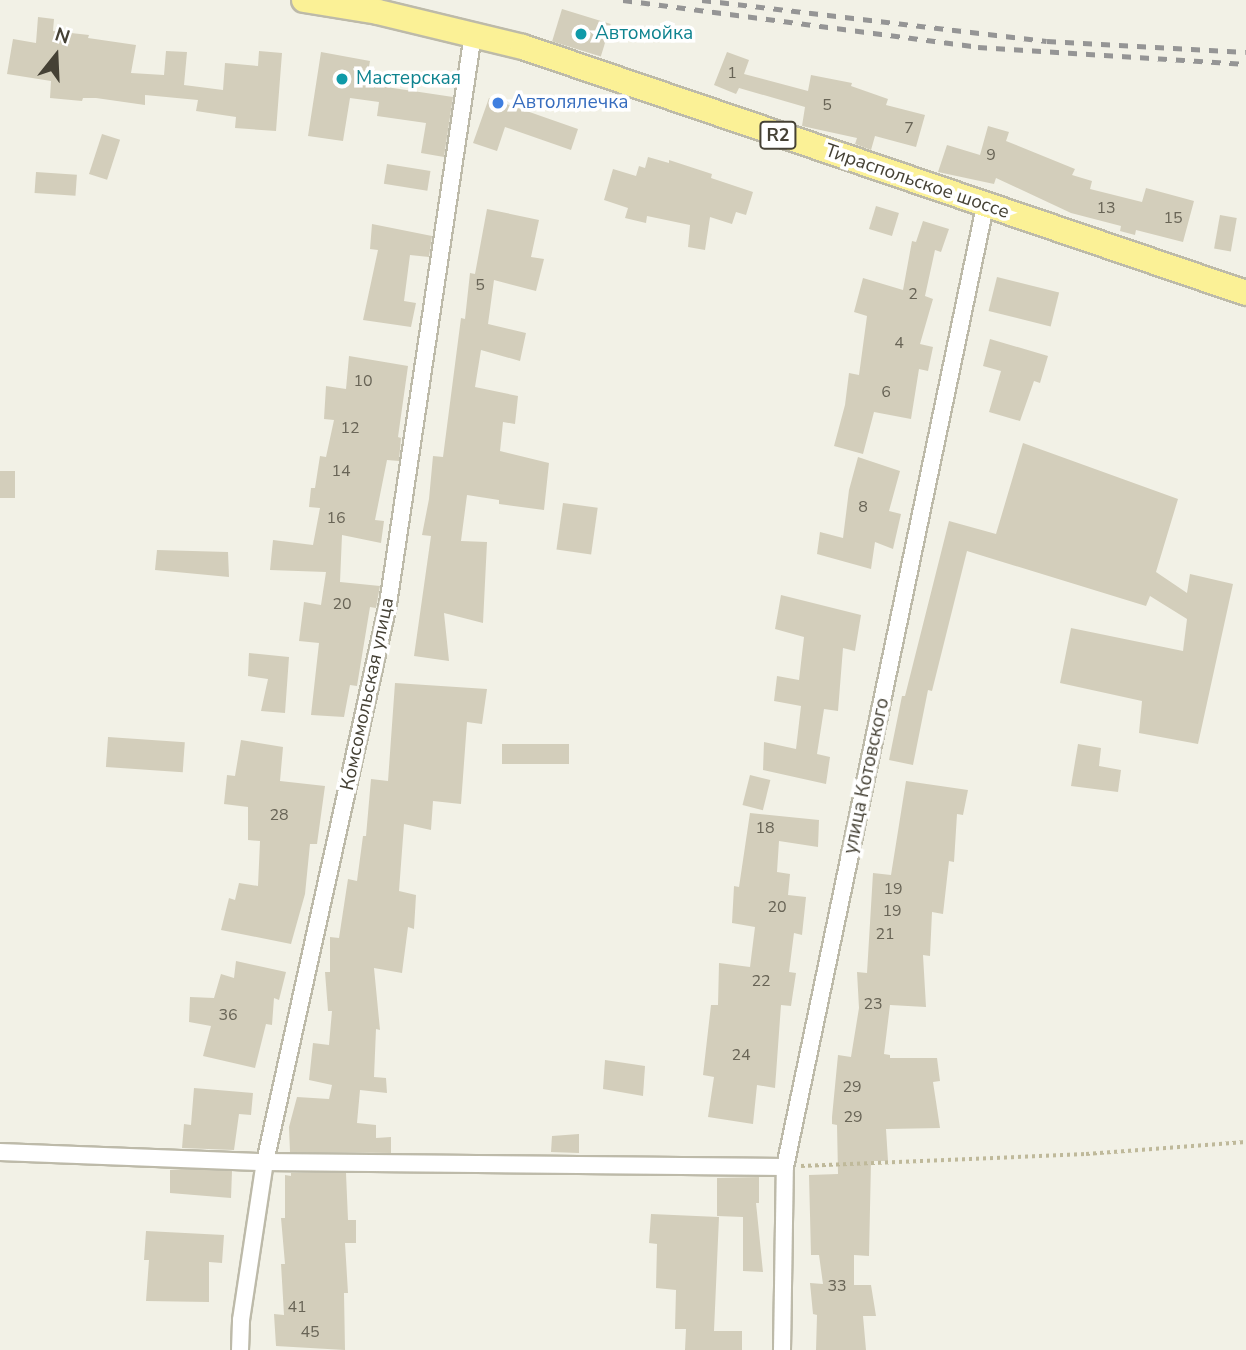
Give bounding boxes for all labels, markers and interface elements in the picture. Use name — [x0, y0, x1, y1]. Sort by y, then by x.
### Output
north arrow — [21, 21, 91, 91]
text: N — [52, 21, 73, 51]
place label: Автомойка — [595, 23, 693, 45]
marker: Автомойка — [573, 26, 589, 42]
house number: 1 — [727, 63, 737, 83]
place label: Мастерская — [356, 68, 461, 90]
marker: Мастерская — [334, 71, 350, 87]
place label: Автолялечка — [512, 92, 628, 114]
marker: Автолялечка — [490, 95, 506, 111]
house number: 5 — [822, 95, 832, 115]
house number: 7 — [904, 118, 914, 138]
road number: R2 — [759, 120, 797, 150]
street label: Тираспольское шоссе — [822, 140, 1012, 224]
house number: 9 — [986, 145, 996, 165]
house number: 13 — [1096, 198, 1116, 218]
house number: 15 — [1163, 208, 1183, 228]
house number: 5 — [475, 275, 485, 295]
house number: 2 — [908, 284, 918, 304]
house number: 4 — [894, 333, 904, 353]
house number: 10 — [353, 371, 373, 391]
house number: 6 — [881, 382, 891, 402]
house number: 12 — [340, 418, 360, 438]
house number: 14 — [331, 461, 351, 481]
house number: 8 — [858, 497, 868, 517]
house number: 16 — [326, 508, 346, 528]
house number: 20 — [332, 594, 352, 614]
street label: Комсомольская улица — [336, 595, 400, 793]
street label: улица Котовского — [839, 696, 895, 856]
house number: 28 — [269, 805, 289, 825]
house number: 18 — [755, 818, 775, 838]
house number: 19 — [883, 879, 903, 899]
house number: 20 — [767, 897, 787, 917]
house number: 19 — [882, 901, 902, 921]
house number: 21 — [875, 924, 895, 944]
house number: 22 — [751, 971, 771, 991]
house number: 23 — [863, 994, 883, 1014]
house number: 36 — [218, 1005, 238, 1025]
house number: 24 — [731, 1045, 751, 1065]
house number: 29 — [842, 1077, 862, 1097]
house number: 29 — [843, 1107, 863, 1127]
house number: 33 — [827, 1276, 847, 1296]
house number: 41 — [287, 1297, 307, 1317]
house number: 45 — [300, 1322, 320, 1342]

